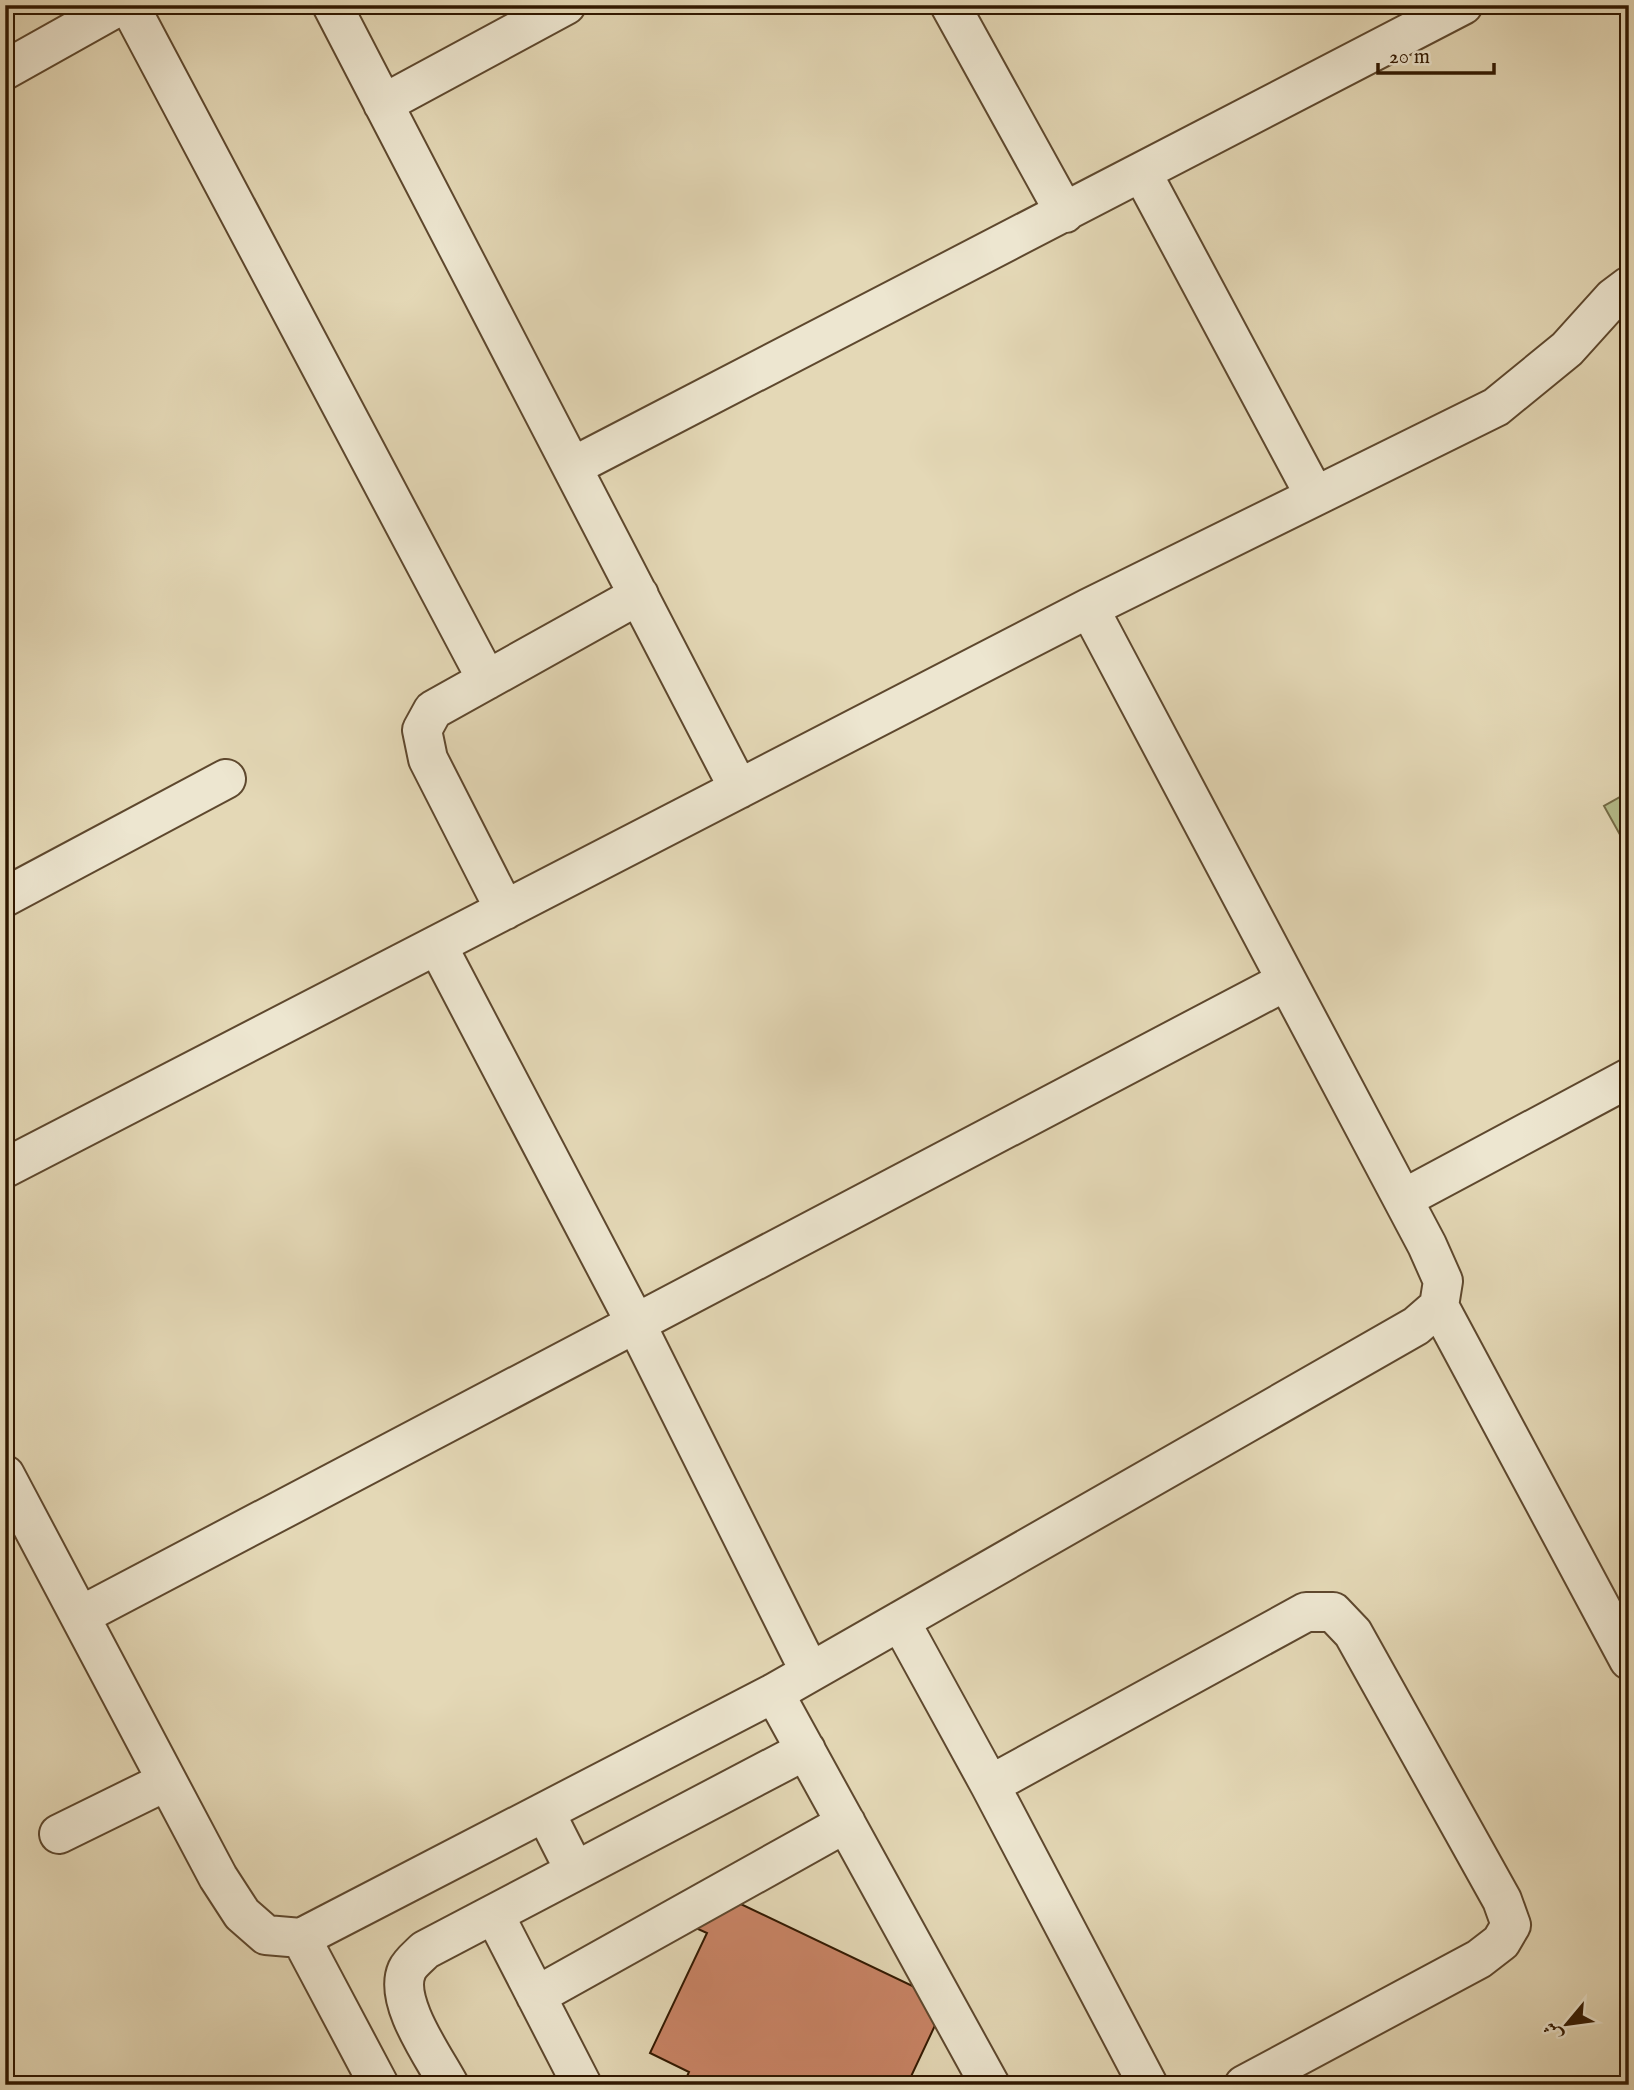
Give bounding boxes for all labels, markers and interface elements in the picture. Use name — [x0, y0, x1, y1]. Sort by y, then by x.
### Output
scale bar — [1378, 32, 1494, 76]
text: 20 m — [1389, 44, 1430, 71]
north arrow — [1532, 1988, 1602, 2058]
text: ش — [1539, 2017, 1569, 2045]

